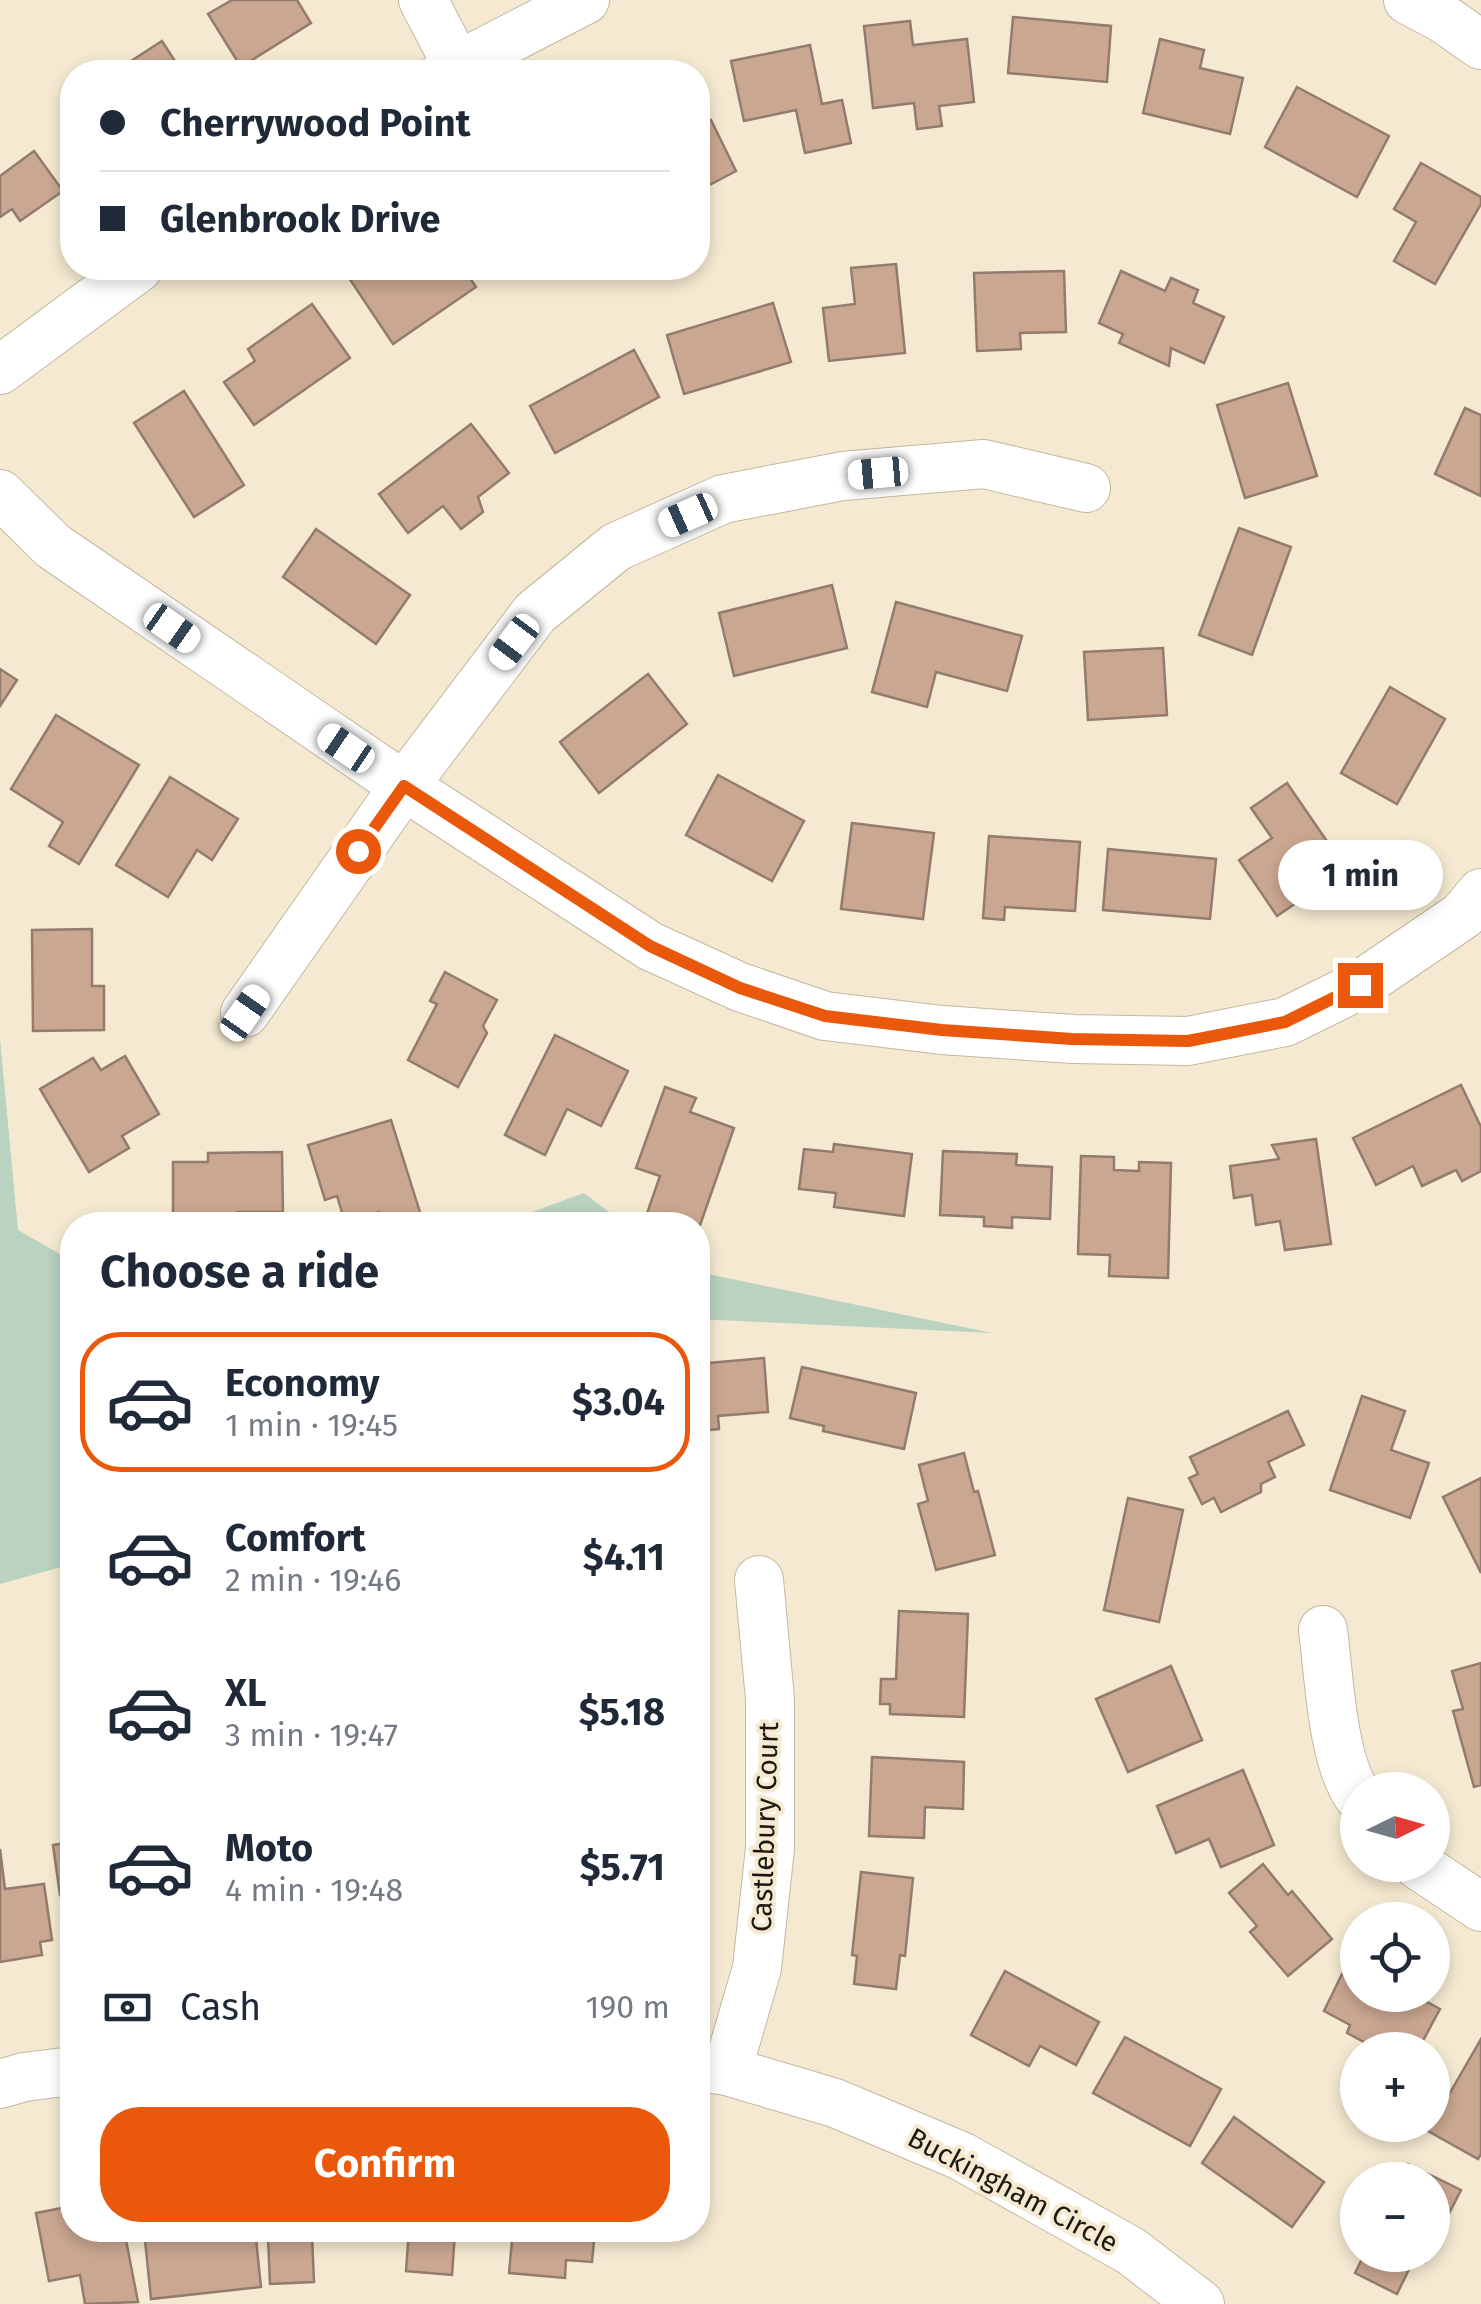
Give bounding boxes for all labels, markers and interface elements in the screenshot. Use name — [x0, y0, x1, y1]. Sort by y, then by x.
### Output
text: Cherrywood Point — [160, 100, 470, 146]
text: Glenbrook Drive — [160, 196, 441, 242]
car — [847, 455, 909, 491]
car — [654, 489, 722, 541]
car — [139, 599, 205, 657]
car — [484, 609, 544, 675]
car — [313, 719, 379, 777]
route start — [336, 829, 381, 874]
callout: 1 min — [1278, 840, 1442, 910]
text: 1 min — [1322, 856, 1399, 894]
route end — [1338, 963, 1383, 1008]
car — [216, 980, 274, 1046]
text: Choose a ride — [100, 1245, 379, 1299]
icon: car — [105, 1357, 195, 1447]
text: Economy — [225, 1360, 380, 1406]
text: $3.04 — [572, 1379, 665, 1425]
text: 1 min · 19:45 — [225, 1406, 398, 1444]
icon: car — [105, 1512, 195, 1602]
text: Comfort — [225, 1515, 366, 1561]
text: $4.11 — [583, 1534, 665, 1580]
text: 2 min · 19:46 — [225, 1561, 401, 1599]
icon: car — [105, 1667, 195, 1757]
text: XL — [225, 1670, 267, 1716]
text: $5.18 — [579, 1689, 665, 1735]
text: 3 min · 19:47 — [225, 1716, 398, 1754]
street label: Castlebury Court — [745, 1721, 785, 1933]
north arrow — [1340, 1772, 1450, 1882]
map controls — [1340, 1772, 1450, 2272]
icon: car — [105, 1822, 195, 1912]
text: Moto — [225, 1825, 313, 1871]
text: $5.71 — [580, 1844, 665, 1890]
text: 4 min · 19:48 — [225, 1871, 403, 1909]
button: locate — [1340, 1902, 1450, 2012]
icon: cash — [100, 1980, 155, 2035]
text: Cash — [180, 1984, 261, 2030]
text: 190 m — [586, 1988, 670, 2026]
button: + — [1340, 2032, 1450, 2142]
button: Confirm — [100, 2107, 670, 2222]
street label: Buckingham Circle — [902, 2121, 1124, 2259]
button: − — [1340, 2162, 1450, 2272]

